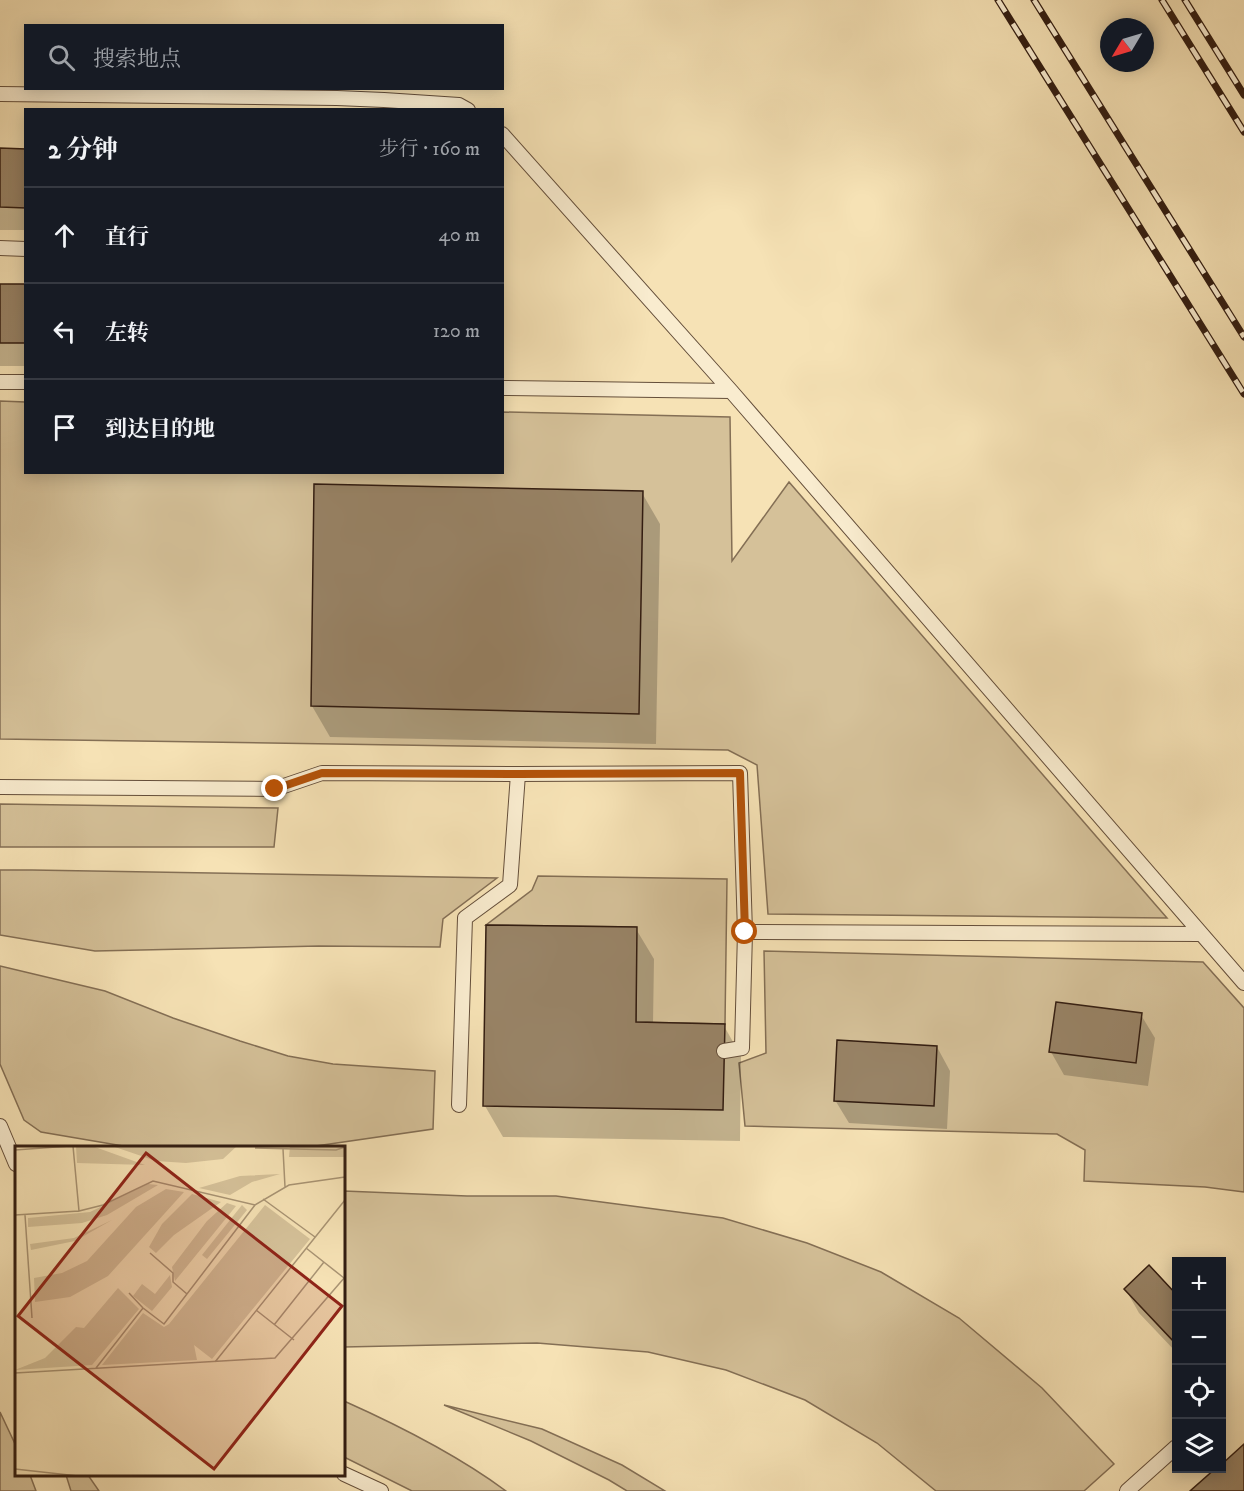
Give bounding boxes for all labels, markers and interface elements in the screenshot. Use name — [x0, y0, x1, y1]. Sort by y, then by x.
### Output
north arrow — [1100, 18, 1154, 72]
search box — [24, 24, 504, 90]
icon: search — [45, 41, 78, 74]
text: 搜索地点 — [93, 46, 181, 73]
text: 2 分钟 — [48, 134, 118, 167]
text: 步行 · 160 m — [379, 137, 480, 162]
icon: ahead — [48, 219, 81, 252]
text: 40 m — [438, 223, 480, 248]
text: 直行 — [105, 224, 149, 251]
icon: left — [48, 315, 81, 348]
text: 120 m — [433, 319, 480, 344]
text: 左转 — [105, 320, 149, 347]
icon: arrive — [48, 411, 81, 444]
text: 到达目的地 — [105, 416, 215, 443]
route end — [261, 775, 287, 801]
route start — [731, 918, 757, 944]
inset map — [15, 1146, 345, 1476]
map controls — [1172, 1257, 1226, 1473]
button: + — [1172, 1257, 1226, 1311]
button: − — [1172, 1311, 1226, 1365]
button: locate — [1172, 1365, 1226, 1419]
button: layers — [1172, 1419, 1226, 1473]

